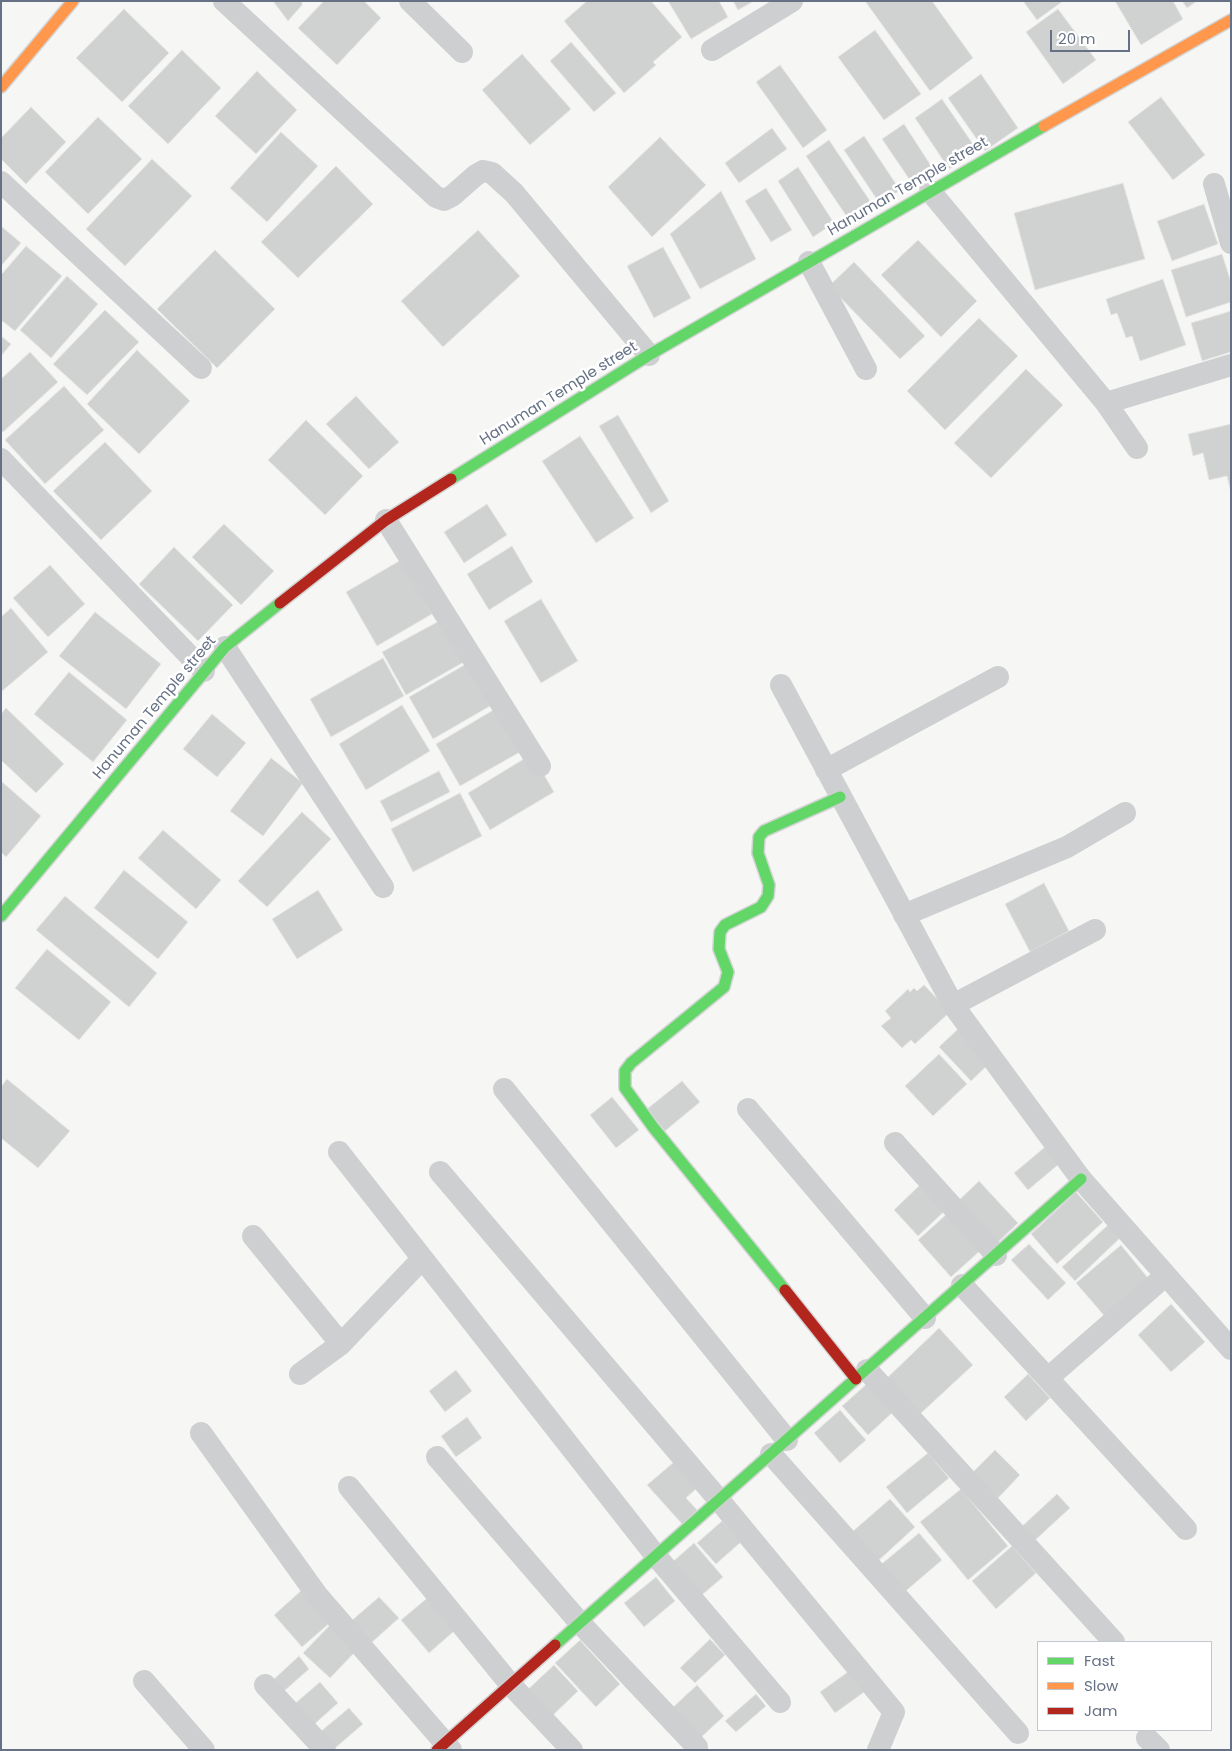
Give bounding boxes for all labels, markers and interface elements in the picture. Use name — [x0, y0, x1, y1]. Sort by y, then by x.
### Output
scale bar — [1052, 20, 1132, 52]
text: 20 m — [1058, 28, 1096, 49]
street label: Hanuman Temple street — [825, 134, 991, 240]
street label: Hanuman Temple street — [477, 338, 641, 450]
street label: Hanuman Temple street — [90, 633, 220, 783]
legend — [1037, 1641, 1212, 1731]
text: Fast — [1084, 1650, 1115, 1671]
text: Slow — [1084, 1675, 1118, 1696]
text: Jam — [1084, 1700, 1118, 1721]

